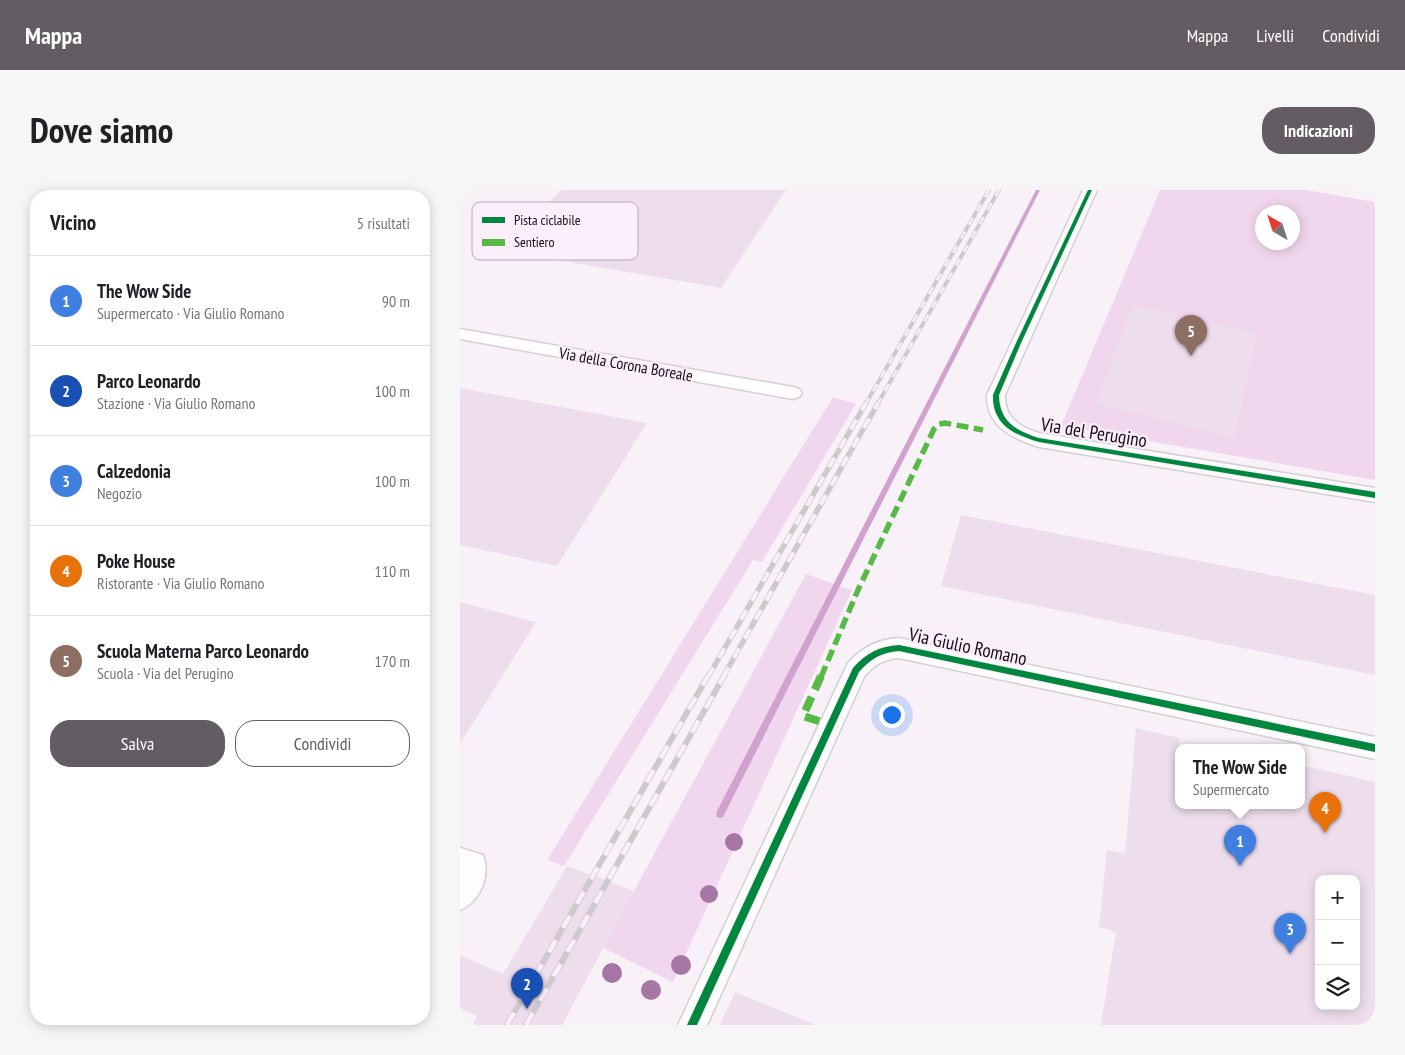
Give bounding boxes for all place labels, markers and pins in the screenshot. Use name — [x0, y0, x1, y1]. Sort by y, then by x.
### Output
pin: 5 — [1175, 315, 1207, 356]
pin: 4 — [1309, 792, 1341, 833]
pin: 1 — [1224, 825, 1256, 866]
pin: 3 — [1274, 913, 1306, 954]
pin: 2 — [511, 968, 543, 1009]

